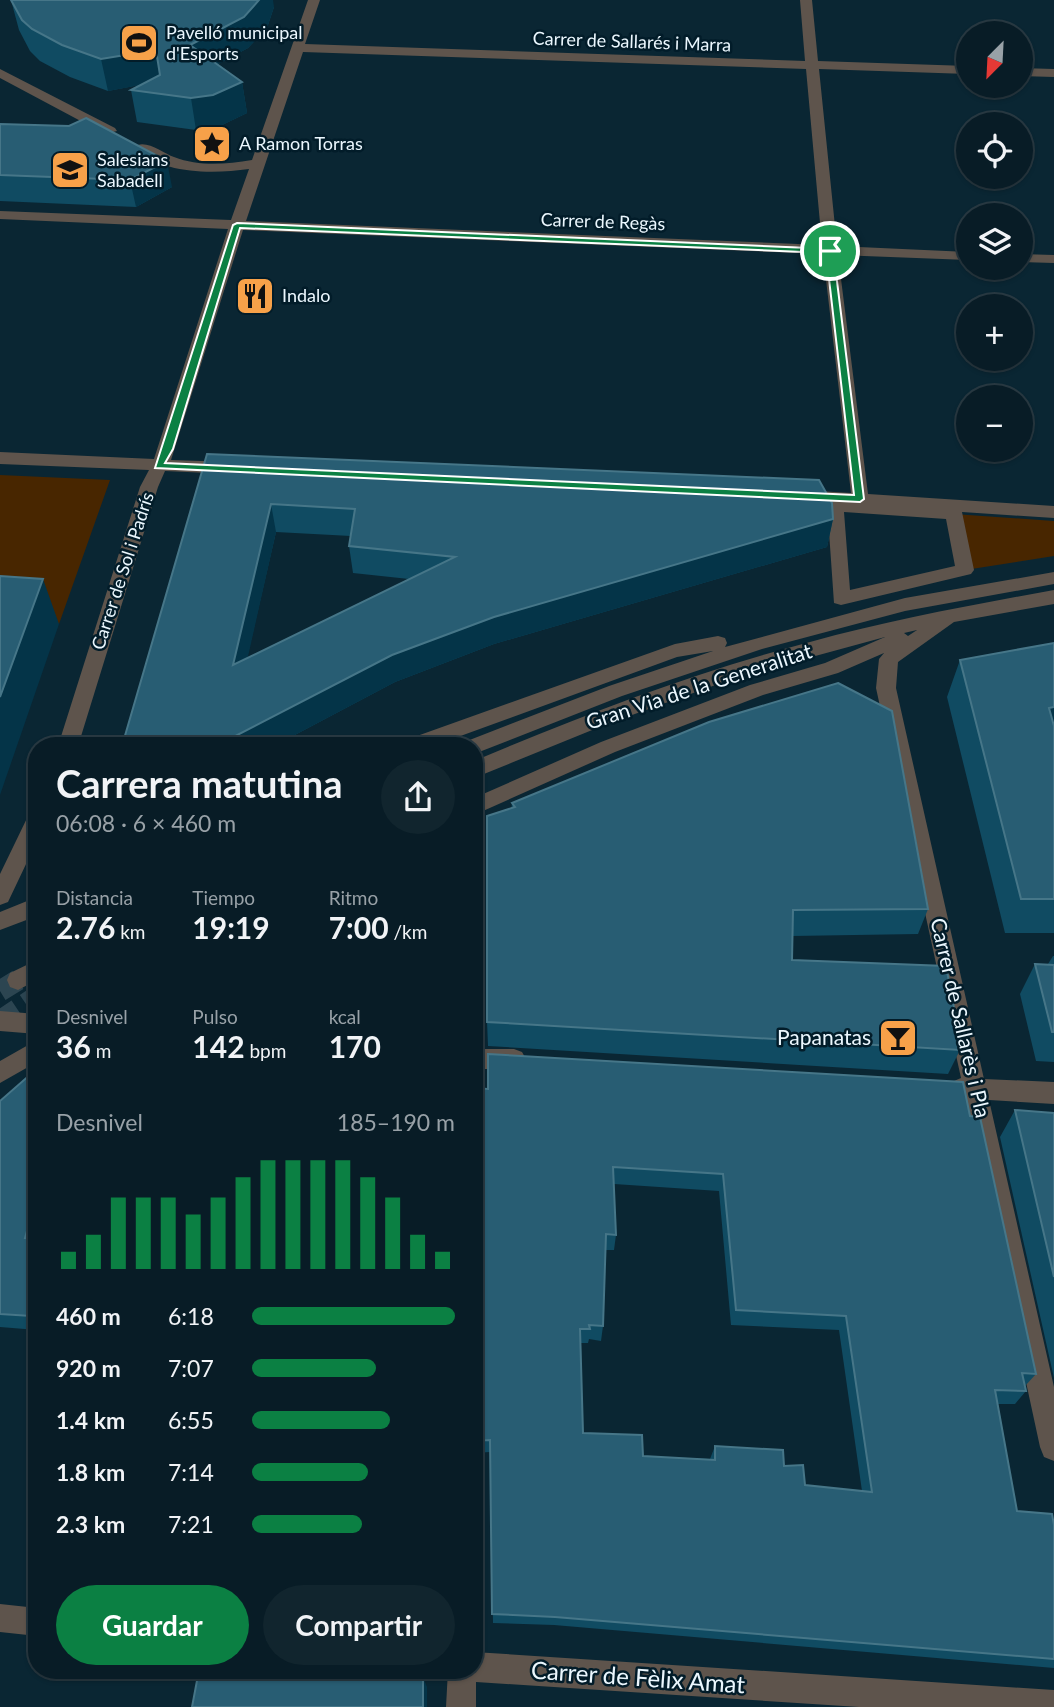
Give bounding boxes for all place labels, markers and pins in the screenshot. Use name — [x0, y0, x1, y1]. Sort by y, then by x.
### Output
place label: Pavelló municipal d'Esports — [166, 21, 303, 64]
sports icon: Pavelló municipal d'Esports — [118, 22, 160, 64]
place icon: A Ramon Torras — [191, 123, 233, 165]
place label: A Ramon Torras — [239, 132, 363, 154]
place label: Salesians Sabadell — [97, 148, 168, 191]
school or university icon: Salesians Sabadell — [49, 149, 91, 191]
pin — [800, 221, 860, 281]
restaurant icon: Indalo — [234, 275, 276, 317]
place label: Indalo — [282, 284, 330, 306]
bar icon: Papanatas — [877, 1017, 919, 1059]
place label: Papanatas — [777, 1024, 871, 1049]

